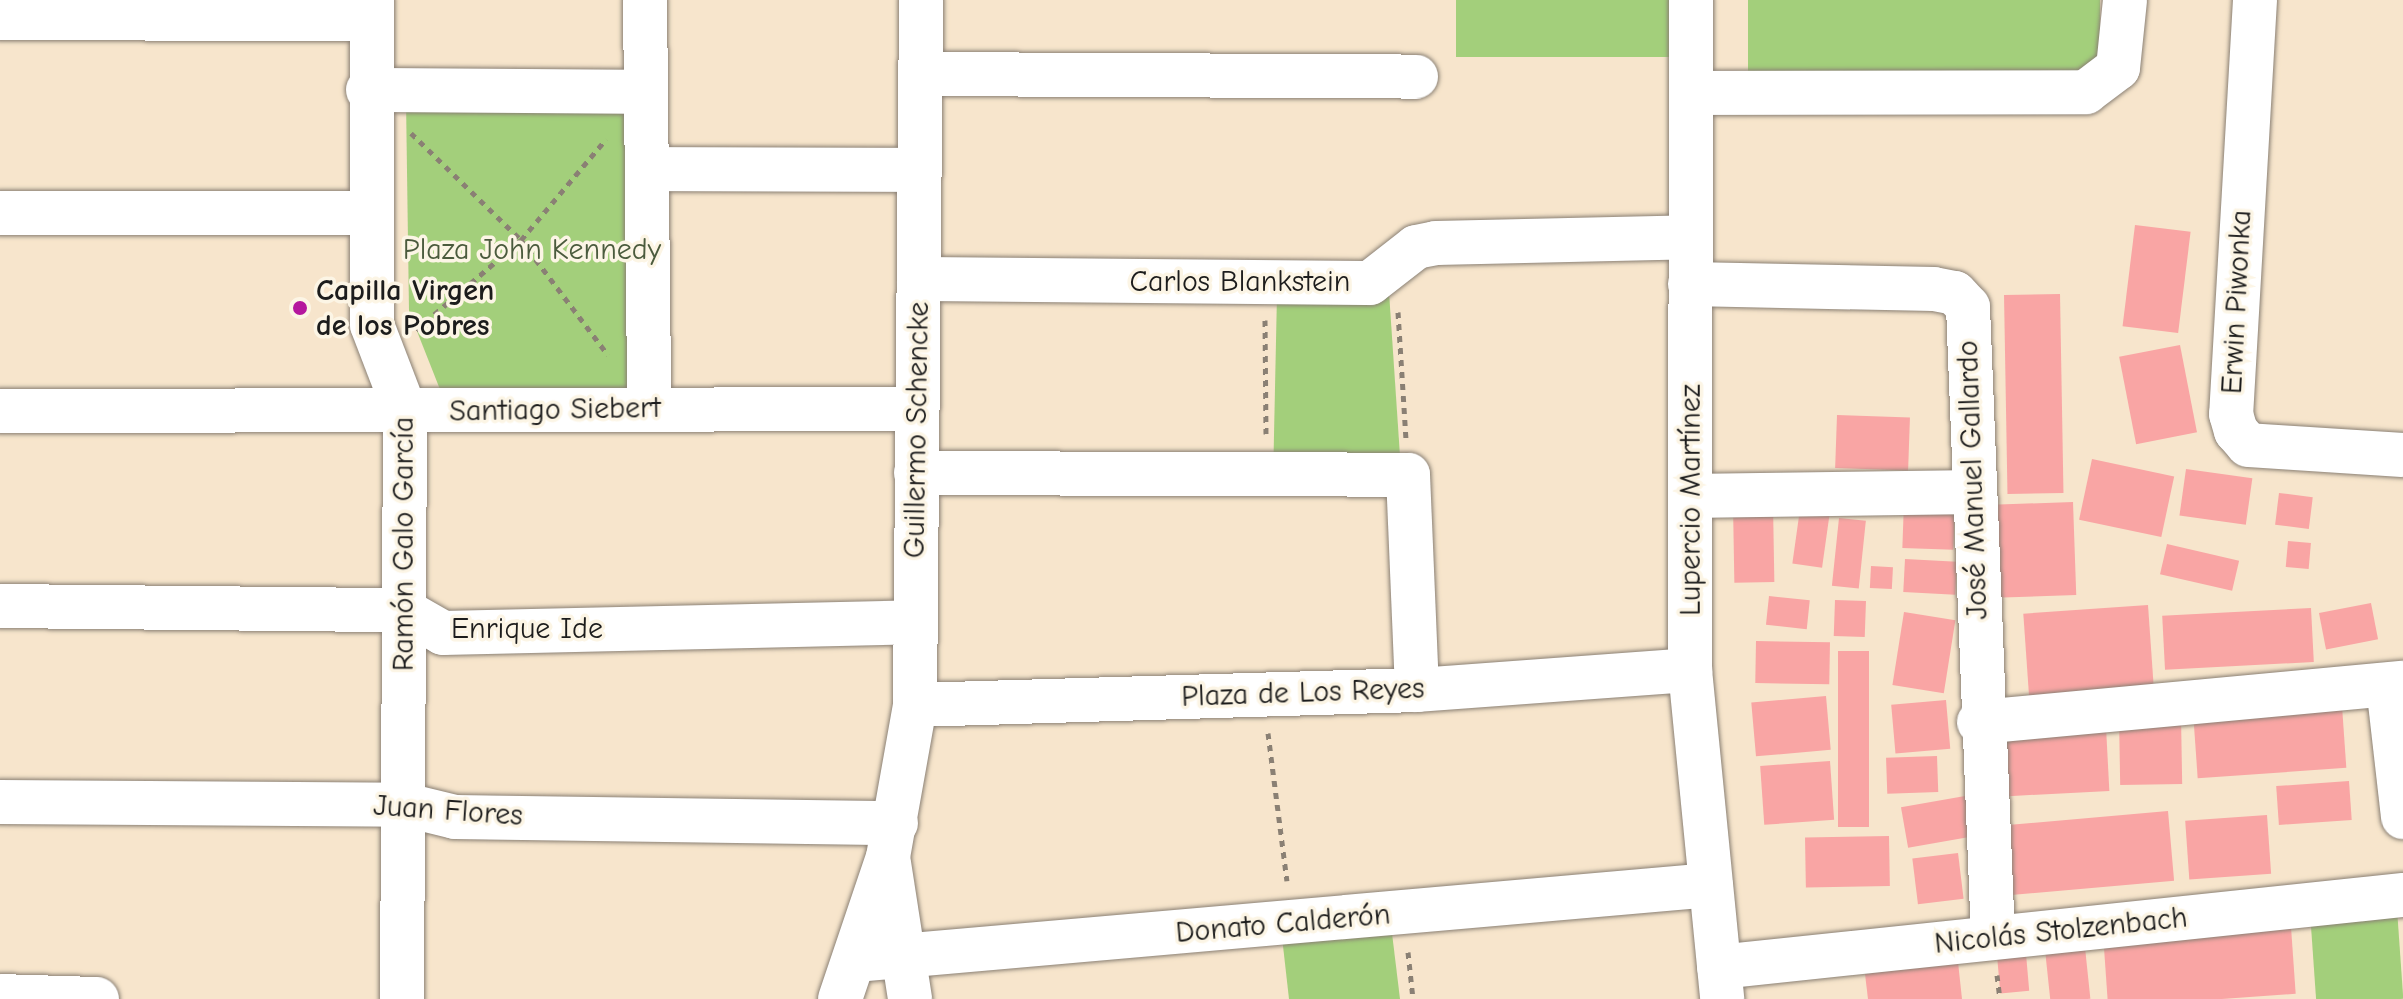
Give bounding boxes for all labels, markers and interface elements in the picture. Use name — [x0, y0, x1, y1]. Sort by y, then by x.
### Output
street label: Erwin Piwonka — [2214, 209, 2260, 395]
park label: Plaza John Kennedy — [403, 232, 661, 268]
street label: Carlos Blankstein — [1130, 264, 1350, 300]
place label: Capilla Virgen de los Pobres — [316, 273, 494, 344]
marker: Capilla Virgen de los Pobres — [291, 299, 309, 317]
street label: Guillermo Schencke — [897, 301, 937, 559]
street label: José Manuel Gallardo — [1950, 340, 1996, 620]
street label: Lupercio Martínez — [1673, 384, 1709, 616]
street label: Santiago Siebert — [449, 390, 661, 430]
street label: Ramón Galo García — [386, 417, 422, 671]
street label: Enrique Ide — [451, 611, 603, 647]
street label: Plaza de Los Reyes — [1181, 671, 1425, 715]
street label: Juan Flores — [372, 788, 524, 834]
street label: Donato Calderón — [1174, 897, 1392, 951]
street label: Nicolás Stolzenbach — [1933, 900, 2189, 962]

